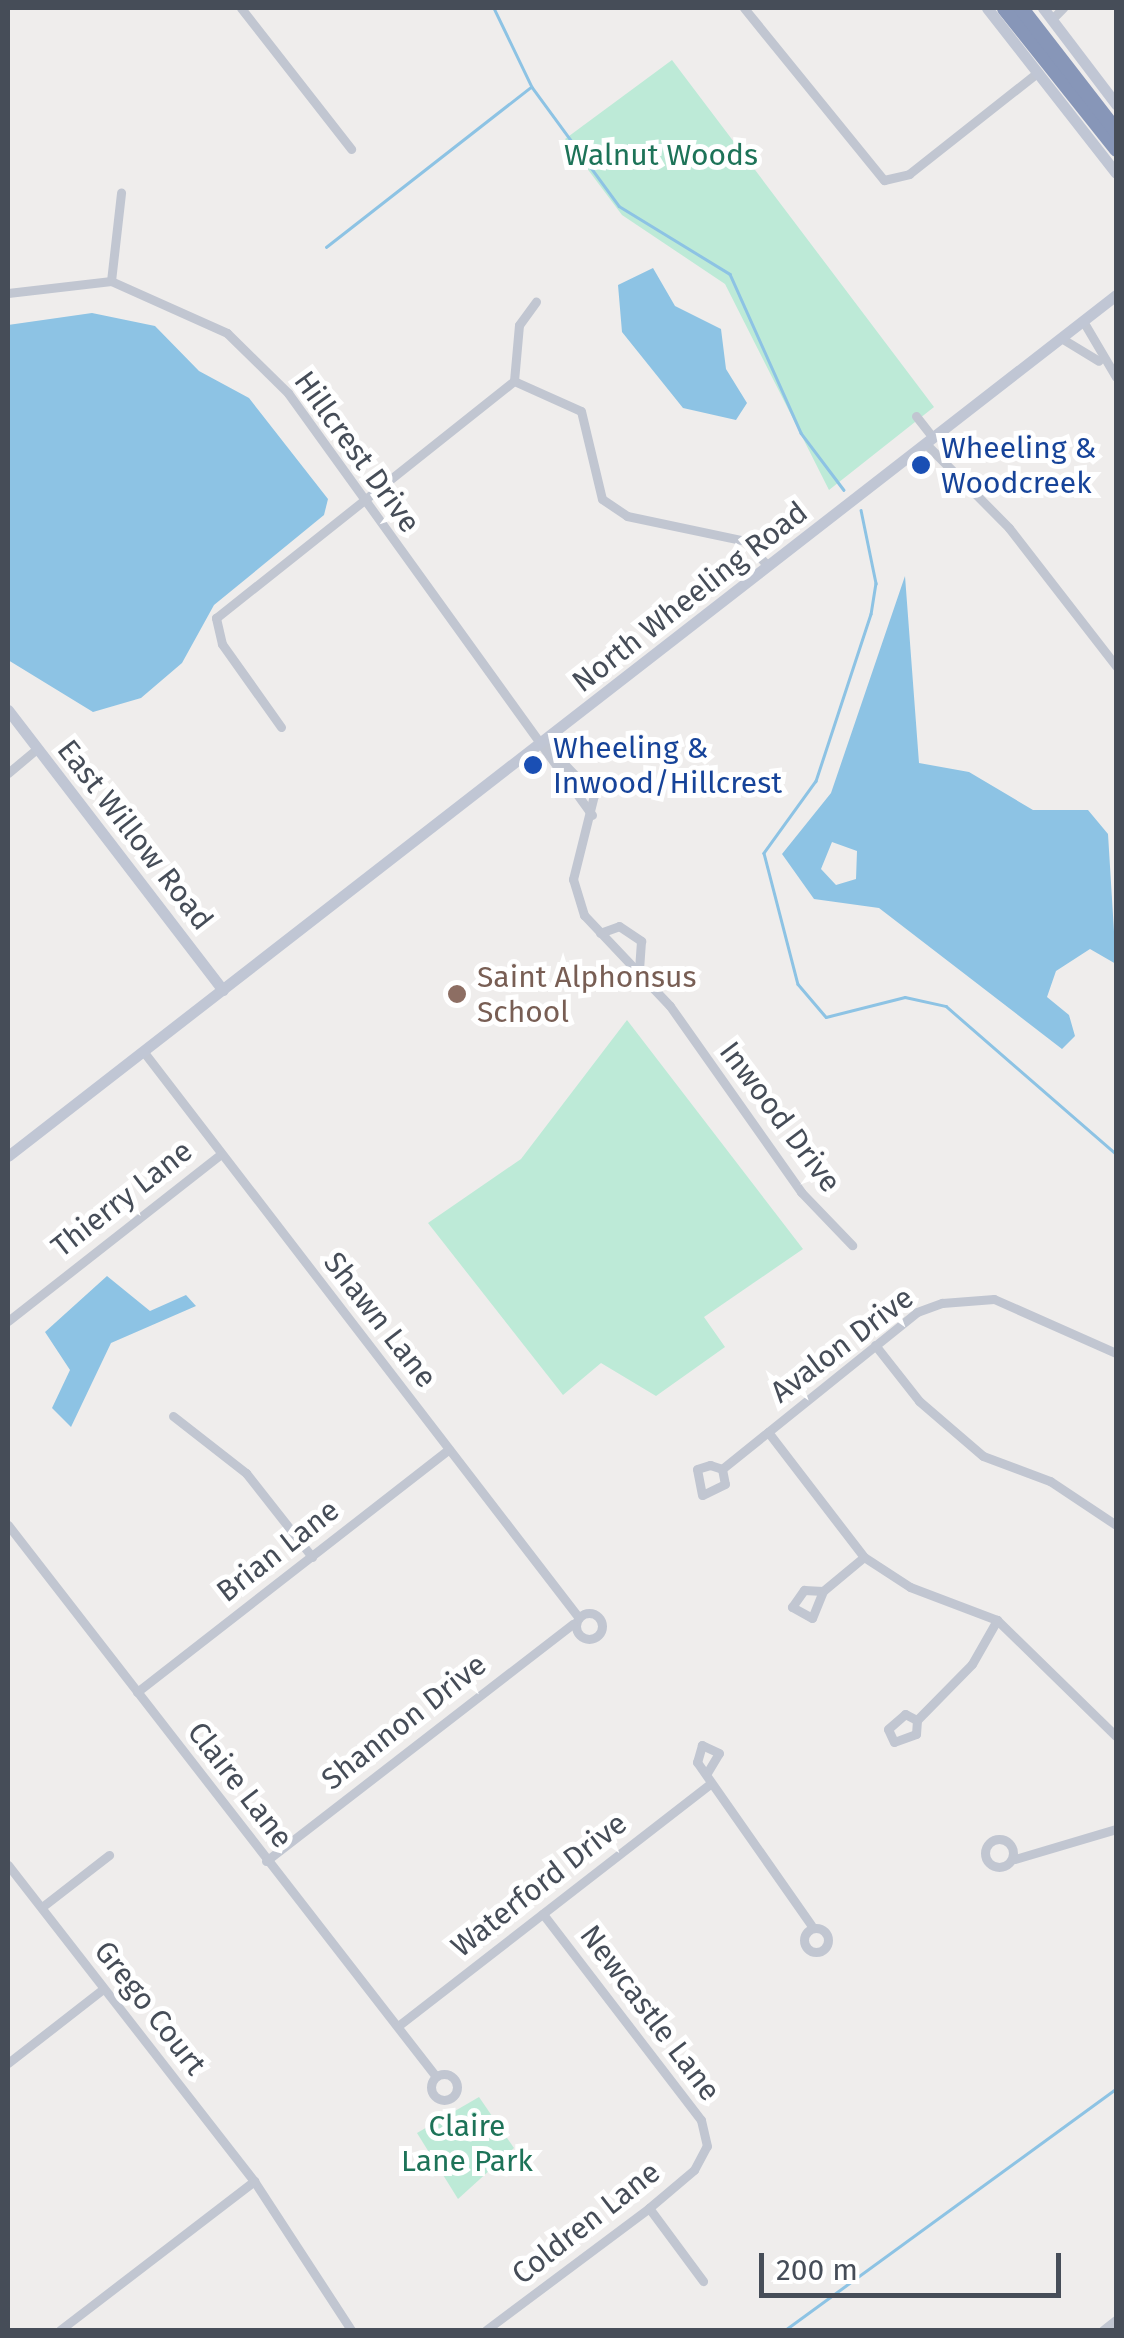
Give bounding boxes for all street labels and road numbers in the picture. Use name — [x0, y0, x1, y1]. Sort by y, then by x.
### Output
street label: Hillcrest Drive — [286, 364, 428, 540]
street label: North Wheeling Road — [565, 494, 815, 700]
street label: East Willow Road — [50, 733, 220, 937]
street label: Inwood Drive — [712, 1035, 848, 1199]
street label: Thierry Lane — [44, 1133, 200, 1265]
street label: Shawn Lane — [316, 1245, 444, 1395]
street label: Avalon Drive — [763, 1280, 921, 1410]
street label: Brian Lane — [210, 1492, 346, 1610]
street label: Shannon Drive — [315, 1647, 493, 1797]
street label: Claire Lane — [180, 1715, 300, 1855]
street label: Waterford Drive — [444, 1805, 634, 1965]
street label: Newcastle Lane — [572, 1918, 728, 2108]
street label: Grego Court — [87, 1934, 213, 2082]
street label: Coldren Lane — [505, 2154, 667, 2292]

